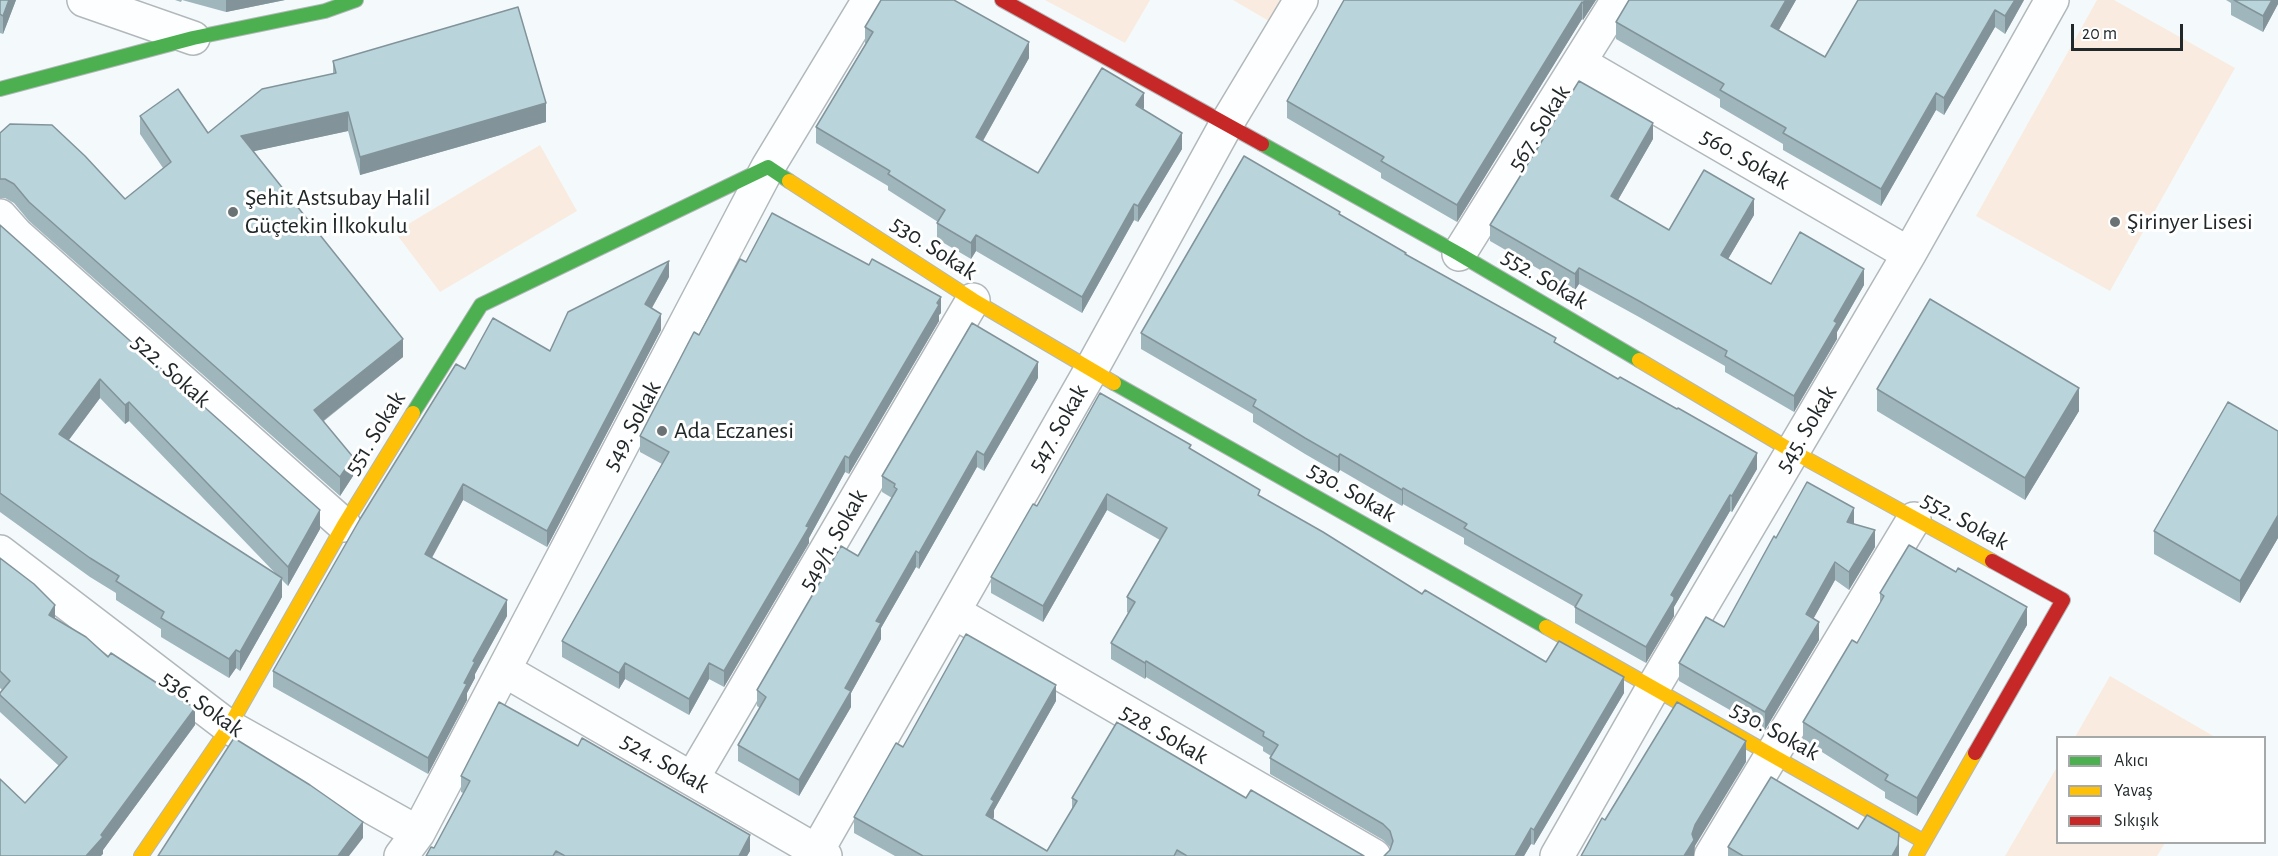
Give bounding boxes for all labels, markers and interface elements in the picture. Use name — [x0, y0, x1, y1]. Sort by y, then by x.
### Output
scale bar — [2074, 12, 2186, 50]
text: 20 m — [2082, 25, 2117, 43]
street label: 567. Sokak — [1501, 80, 1577, 176]
street label: 560. Sokak — [1695, 122, 1795, 196]
place label: Şehit Astsubay Halil Güçtekin İlkokulu — [245, 184, 430, 240]
marker: Şehit Astsubay Halil Güçtekin İlkokulu — [226, 205, 240, 219]
place label: Şirinyer Lisesi — [2127, 208, 2253, 236]
street label: 530. Sokak — [885, 209, 983, 287]
marker: Şirinyer Lisesi — [2108, 215, 2122, 229]
street label: 552. Sokak — [1497, 242, 1593, 316]
street label: 522. Sokak — [126, 328, 216, 414]
street label: 549. Sokak — [596, 376, 668, 476]
street label: 547. Sokak — [1021, 379, 1095, 477]
street label: 545. Sokak — [1769, 380, 1843, 478]
street label: 551. Sokak — [338, 386, 412, 480]
place label: Ada Eczanesi — [674, 417, 794, 445]
marker: Ada Eczanesi — [655, 424, 669, 438]
street label: 530. Sokak — [1303, 455, 1401, 529]
street label: 549/1. Sokak — [792, 484, 874, 596]
street label: 552. Sokak — [1916, 485, 2014, 557]
street label: 536. Sokak — [155, 664, 249, 744]
street label: 530. Sokak — [1726, 695, 1824, 767]
street label: 528. Sokak — [1115, 697, 1213, 771]
street label: 524. Sokak — [616, 726, 714, 800]
legend — [2056, 736, 2266, 844]
text: Akıcı — [2114, 752, 2148, 770]
text: Yavaş — [2114, 782, 2153, 800]
text: Sıkışık — [2114, 812, 2159, 830]

